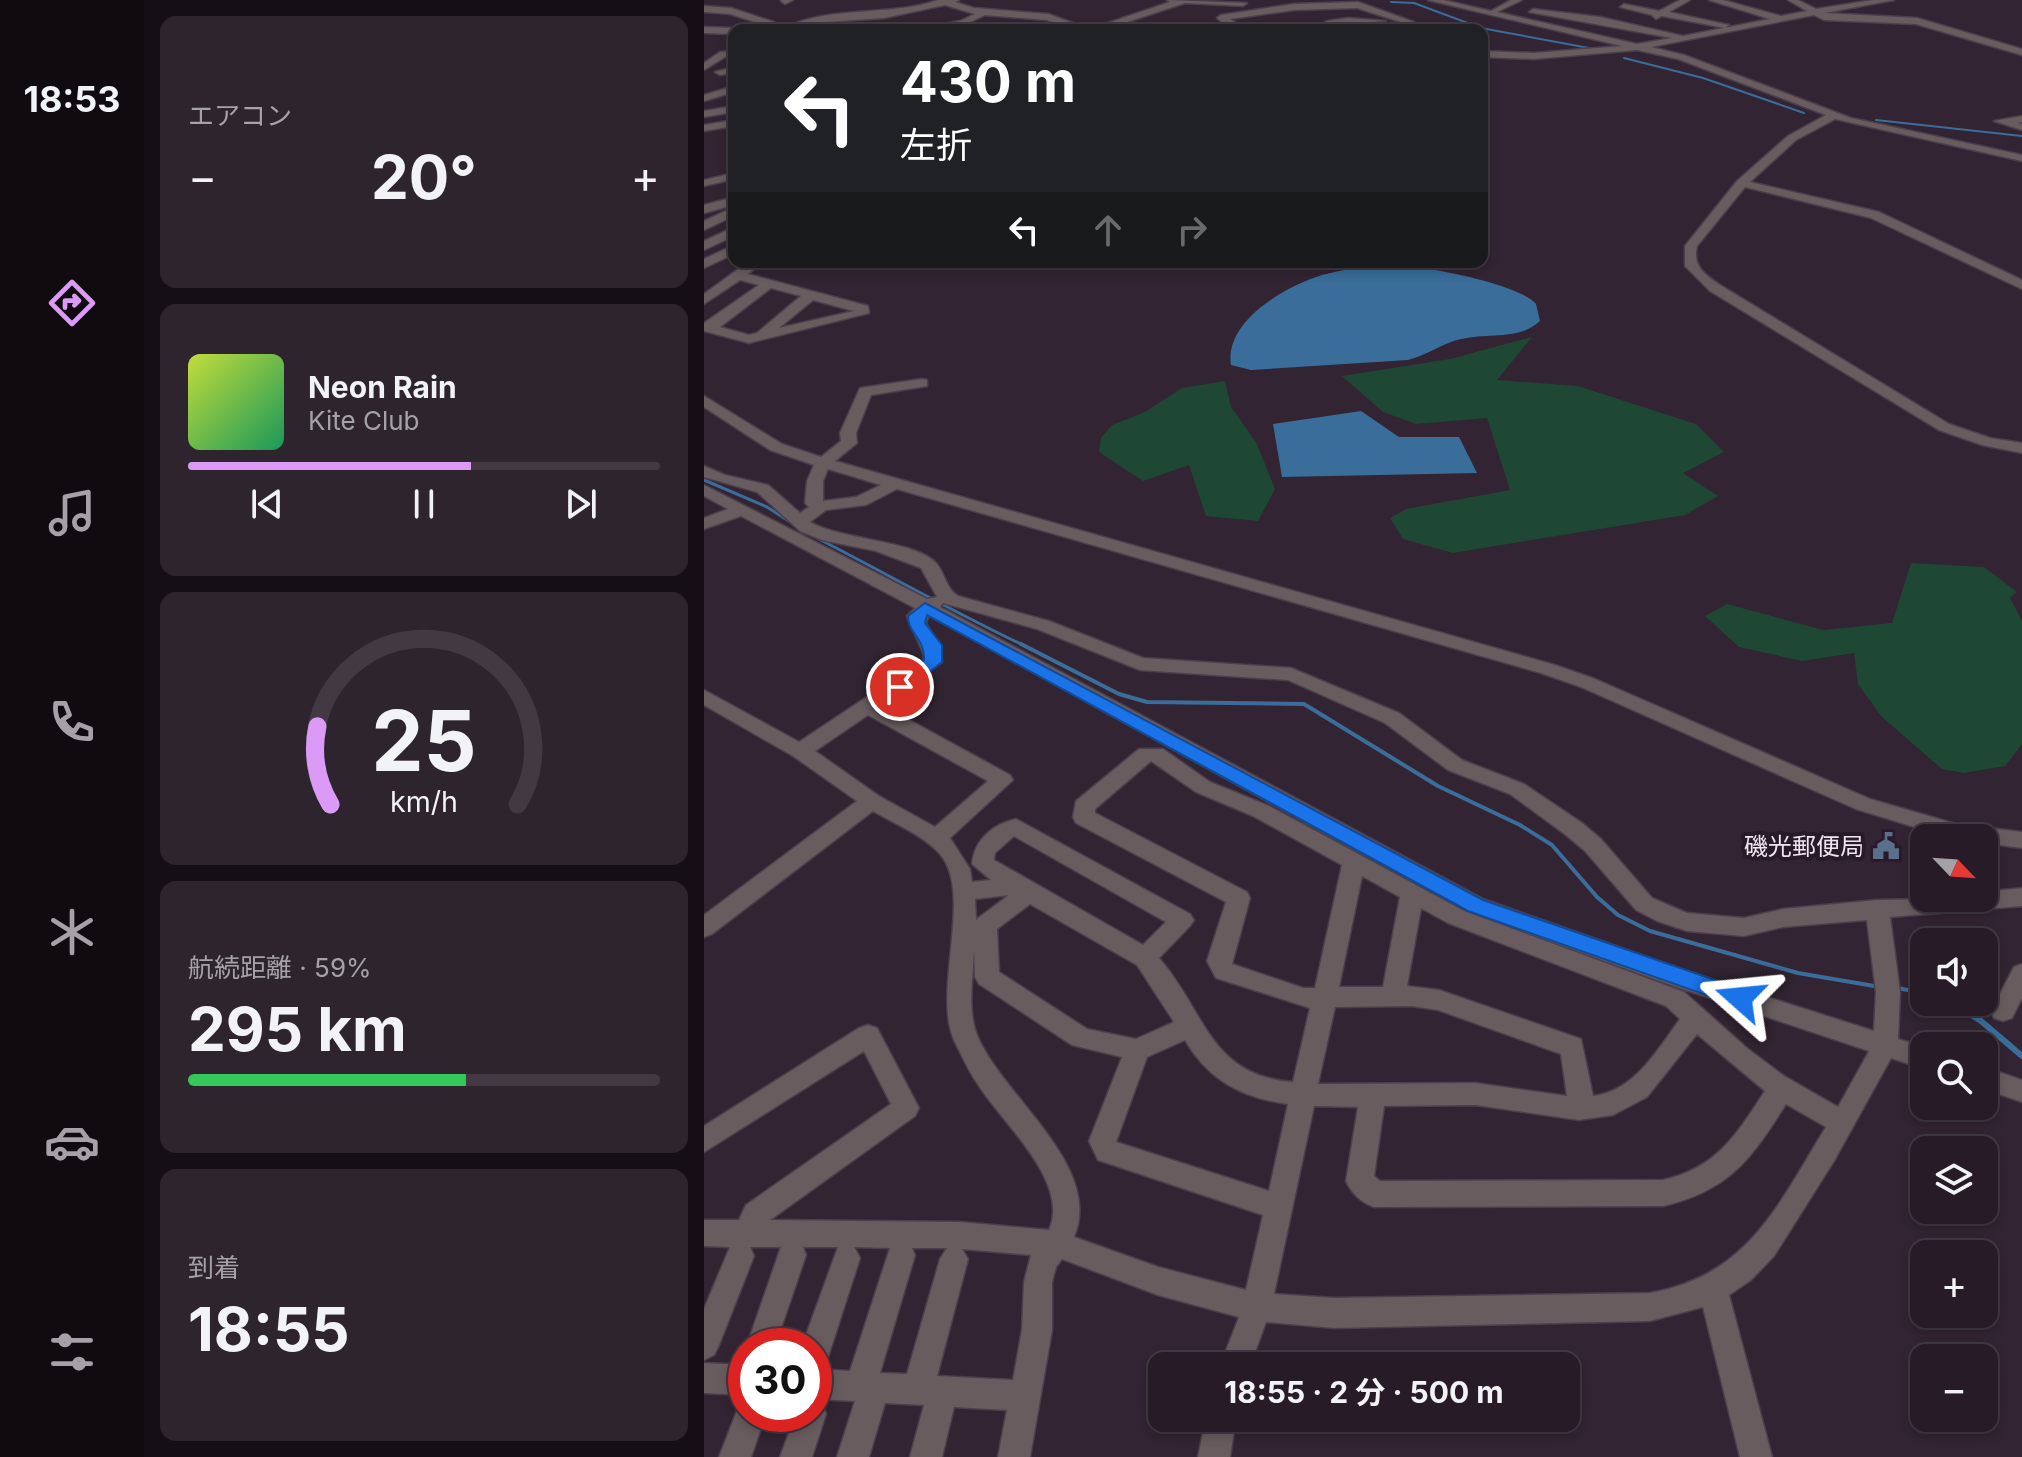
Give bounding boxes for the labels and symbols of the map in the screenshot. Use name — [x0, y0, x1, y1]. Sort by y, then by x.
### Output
pin — [866, 653, 934, 721]
north arrow — [1910, 824, 1998, 912]
public building icon: 磯光郵便局 — [1871, 831, 1901, 861]
place label: 磯光郵便局 — [1744, 832, 1864, 861]
position arrow — [1698, 956, 1782, 1040]
speed limit sign: 30 — [728, 1328, 832, 1432]

